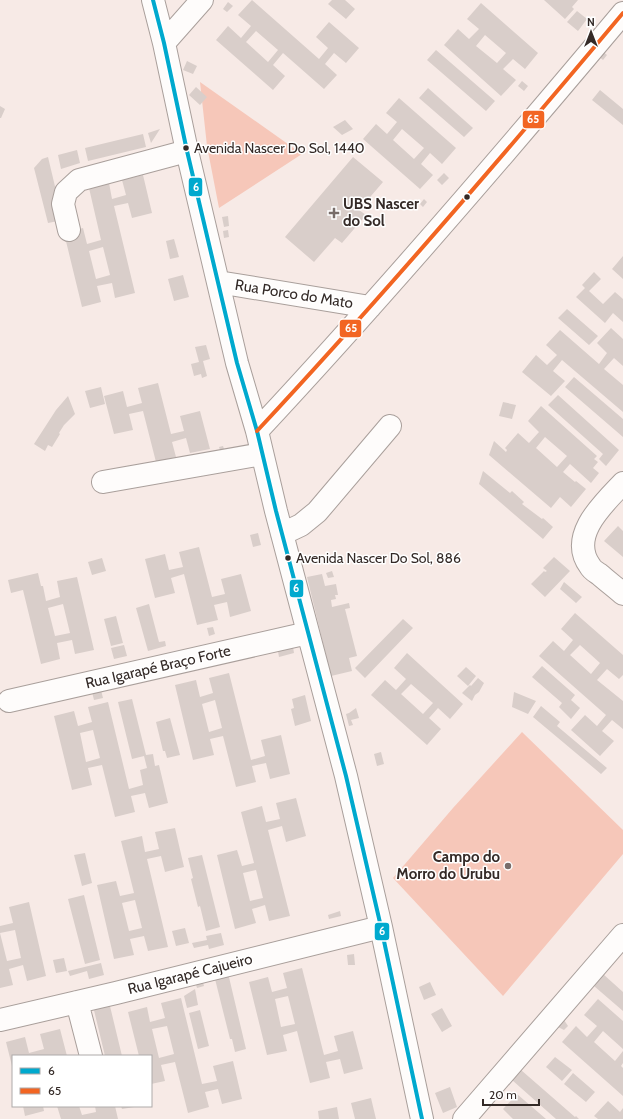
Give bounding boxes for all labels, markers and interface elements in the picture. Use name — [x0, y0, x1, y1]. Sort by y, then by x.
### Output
north arrow — [571, 12, 611, 52]
text: N — [587, 15, 595, 29]
line badge: 65 — [522, 110, 545, 129]
text: 65 — [527, 112, 539, 126]
place label: Avenida Nascer Do Sol, 1440 — [194, 139, 365, 157]
marker: Avenida Nascer Do Sol, 1440 — [181, 143, 191, 153]
line badge: 6 — [188, 177, 203, 197]
text: 6 — [193, 180, 199, 194]
unlabelled marker — [462, 192, 472, 202]
place label: UBS Nascer do Sol — [343, 195, 419, 230]
marker: UBS Nascer do Sol — [328, 207, 340, 219]
street label: Rua Porco do Mato — [234, 276, 354, 312]
line badge: 65 — [339, 319, 362, 338]
text: 65 — [345, 321, 357, 335]
place label: Avenida Nascer Do Sol, 886 — [296, 549, 461, 567]
marker: Avenida Nascer Do Sol, 886 — [283, 553, 293, 563]
line badge: 6 — [289, 579, 304, 598]
text: 6 — [293, 581, 299, 595]
street label: Rua Igarapé Braço Forte — [84, 641, 233, 692]
place label: Campo do Morro do Urubu — [396, 848, 500, 883]
marker: Campo do Morro do Urubu — [503, 861, 513, 871]
line badge: 6 — [374, 922, 390, 941]
text: 6 — [379, 924, 385, 938]
street label: Rua Igarapé Cajueiro — [126, 950, 254, 998]
legend — [12, 1055, 152, 1107]
text: 6 — [48, 1063, 55, 1078]
scale bar — [483, 1081, 539, 1107]
text: 65 — [48, 1083, 61, 1098]
text: 20 m — [489, 1087, 517, 1102]

